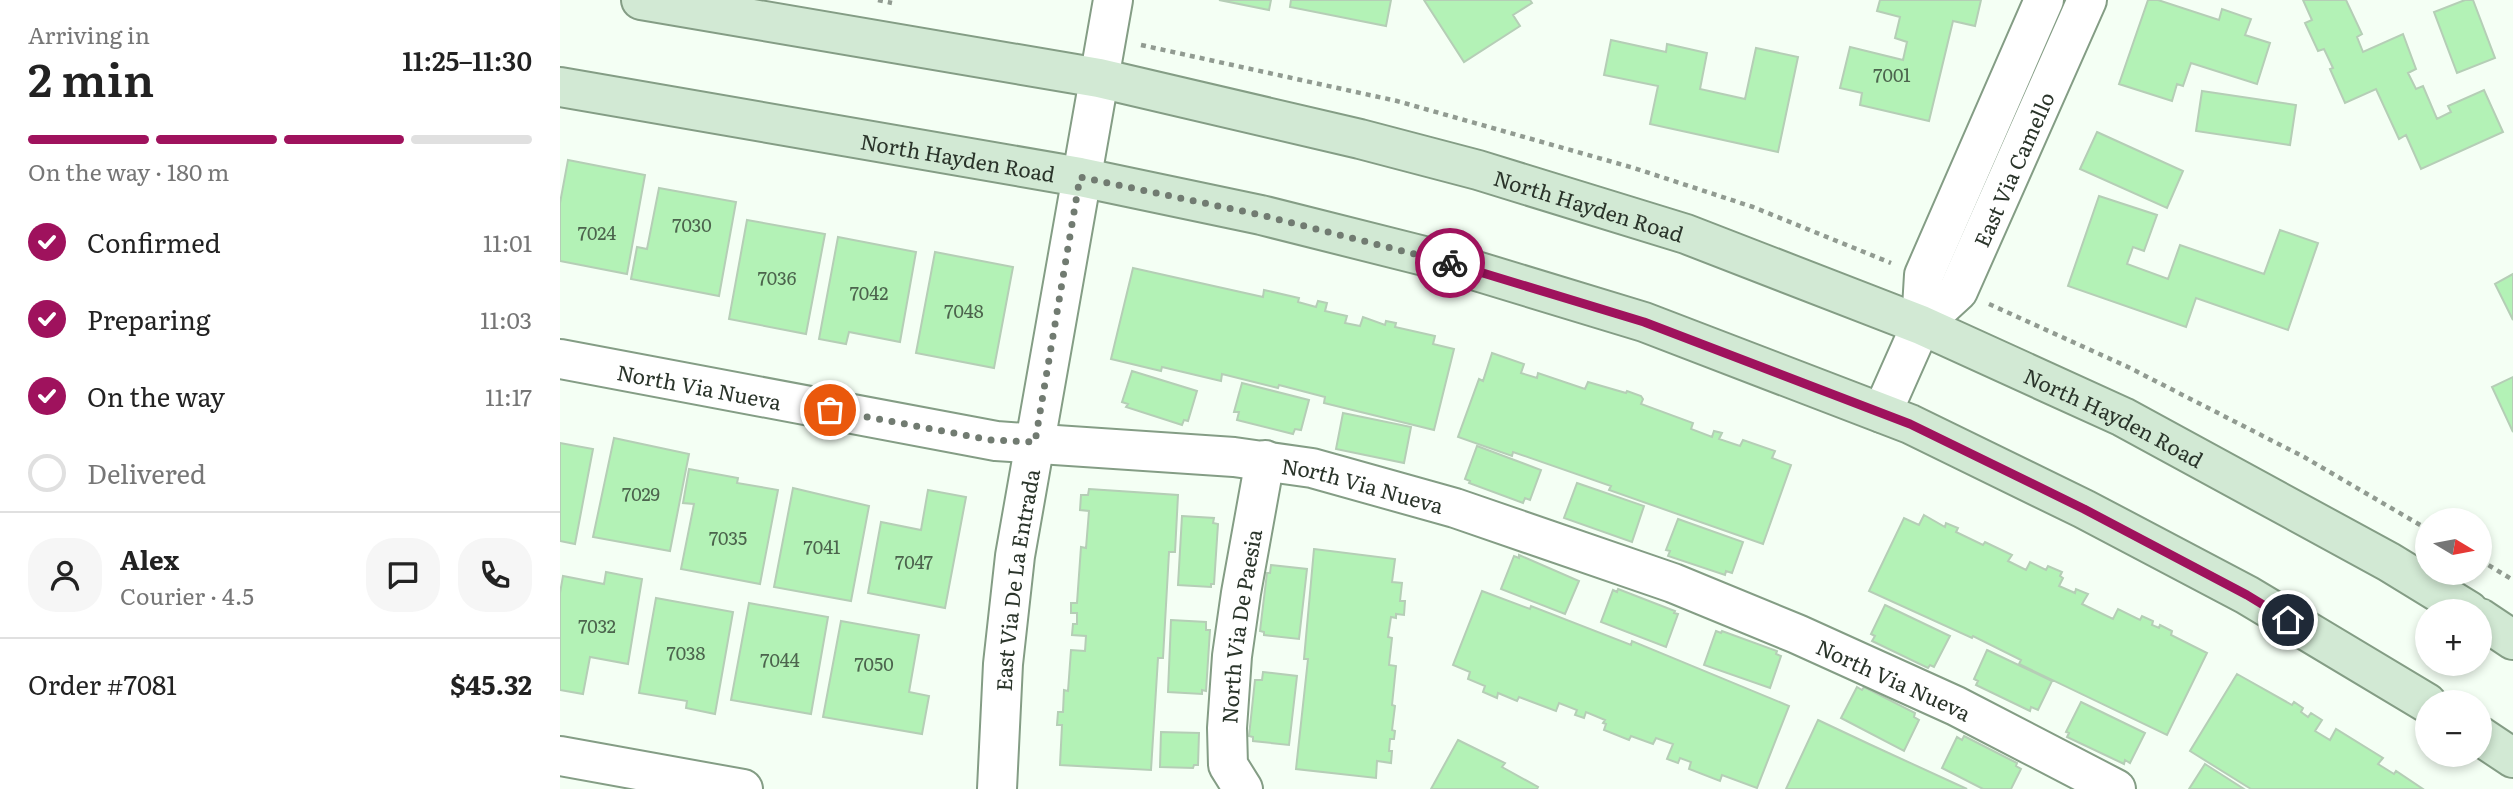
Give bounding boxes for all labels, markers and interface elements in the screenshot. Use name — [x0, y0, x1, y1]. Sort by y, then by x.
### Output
text: Arriving in — [28, 17, 150, 51]
text: 11:25–11:30 — [402, 40, 532, 79]
text: 2 min — [28, 43, 154, 111]
house number: 7001 — [1873, 61, 1911, 88]
street label: East Via Camello — [1964, 86, 2060, 251]
street label: North Hayden Road — [858, 124, 1058, 188]
text: On the way · 180 m — [28, 154, 229, 188]
street label: North Hayden Road — [1490, 160, 1688, 248]
house number: 7030 — [672, 211, 712, 238]
house number: 7024 — [578, 219, 616, 246]
text: Confirmed — [87, 222, 221, 261]
icon: check — [28, 223, 66, 261]
text: 11:01 — [483, 225, 532, 259]
courier — [1415, 228, 1485, 298]
icon: bike — [1431, 244, 1469, 282]
house number: 7036 — [758, 264, 797, 291]
house number: 7042 — [850, 279, 888, 306]
house number: 7048 — [944, 297, 984, 324]
text: Preparing — [87, 299, 210, 338]
icon: check — [28, 300, 66, 338]
text: 11:03 — [480, 302, 532, 336]
street label: North Via Nueva — [615, 355, 785, 416]
street label: North Hayden Road — [2019, 359, 2210, 474]
text: On the way — [87, 376, 225, 415]
icon: check — [28, 377, 66, 415]
text: 11:17 — [485, 379, 532, 413]
pin — [800, 380, 860, 440]
icon: bag — [811, 391, 849, 429]
street label: North Via Nueva — [1280, 448, 1448, 520]
text: Delivered — [87, 453, 206, 492]
street label: East Via De La Entrada — [986, 466, 1046, 692]
house number: 7029 — [622, 480, 660, 507]
north arrow — [2415, 508, 2492, 584]
map controls — [2415, 508, 2492, 767]
house number: 7035 — [709, 524, 747, 551]
street label: North Via De Paesia — [1212, 526, 1268, 725]
house number: 7041 — [804, 533, 840, 560]
button: person — [28, 538, 102, 612]
button: chat — [366, 538, 440, 612]
button: phone — [458, 538, 532, 612]
text: Alex — [120, 539, 179, 578]
house number: 7047 — [895, 548, 933, 575]
text: Courier · 4.5 — [120, 578, 254, 612]
pin — [2258, 590, 2318, 650]
button: + — [2415, 599, 2492, 676]
icon: home — [2269, 601, 2307, 639]
house number: 7032 — [578, 612, 616, 639]
street label: North Via Nueva — [1812, 630, 1978, 727]
house number: 7038 — [667, 639, 706, 666]
house number: 7044 — [760, 646, 800, 673]
house number: 7050 — [854, 650, 894, 677]
text: Order #7081 — [28, 664, 177, 703]
text: $45.32 — [450, 664, 532, 703]
button: − — [2415, 690, 2492, 767]

